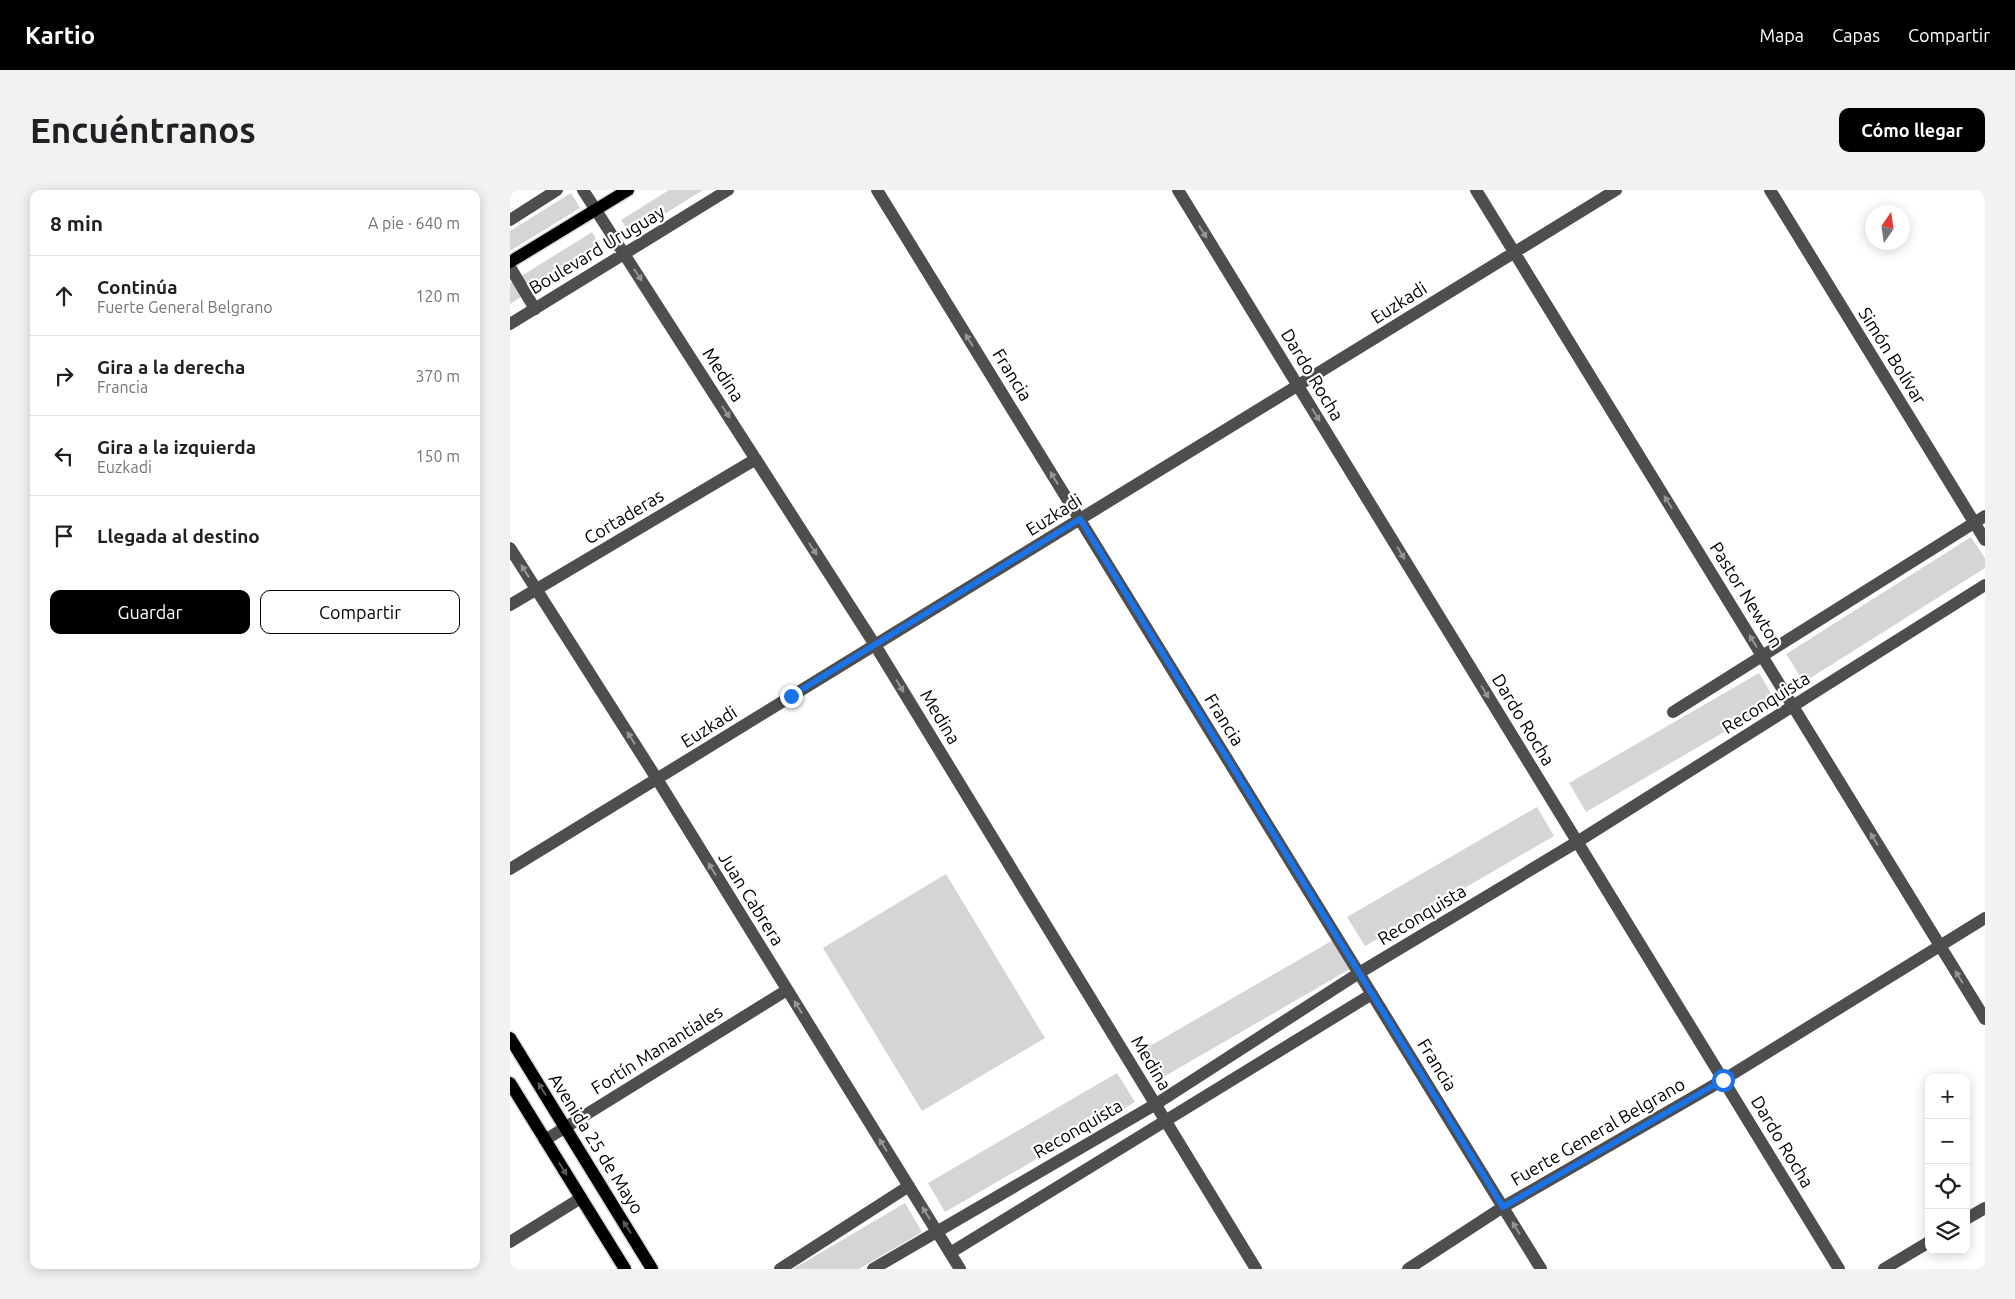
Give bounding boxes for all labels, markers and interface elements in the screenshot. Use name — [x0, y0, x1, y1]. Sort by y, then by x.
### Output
text: Kartio — [25, 22, 95, 49]
text: Mapa — [1759, 25, 1804, 45]
text: Capas — [1832, 25, 1880, 45]
text: Compartir — [1908, 25, 1990, 45]
button: Cómo llegar — [1839, 108, 1985, 152]
text: Encuéntranos — [30, 110, 256, 150]
street label: Boulevard Uruguay — [525, 201, 668, 297]
north arrow — [1865, 205, 1910, 250]
text: 8 min — [50, 211, 103, 235]
text: A pie · 640 m — [368, 214, 460, 232]
one-way arrow — [1199, 225, 1208, 238]
one-way arrow — [633, 269, 643, 282]
text: Continúa — [97, 276, 178, 298]
street label: Euzkadi — [1367, 277, 1430, 327]
icon: ahead — [50, 282, 78, 310]
text: 120 m — [415, 287, 460, 305]
text: Fuerte General Belgrano — [97, 298, 273, 316]
street label: Simón Bolívar — [1855, 303, 1931, 408]
street label: Dardo Rocha — [1278, 325, 1348, 424]
one-way arrow — [965, 333, 974, 346]
street label: Medina — [699, 344, 749, 405]
street label: Francia — [989, 345, 1037, 404]
text: Gira a la derecha — [97, 356, 245, 378]
icon: right — [50, 362, 78, 390]
text: 370 m — [415, 367, 460, 385]
text: Francia — [97, 378, 148, 396]
one-way arrow — [721, 405, 730, 419]
one-way arrow — [1311, 408, 1320, 421]
text: Gira a la izquierda — [97, 436, 256, 458]
icon: left — [50, 442, 78, 470]
text: 150 m — [415, 447, 460, 465]
text: Euzkadi — [97, 458, 152, 476]
one-way arrow — [1050, 472, 1059, 485]
street label: Cortaderas — [580, 485, 667, 548]
street label: Euzkadi — [1022, 489, 1085, 539]
one-way arrow — [1663, 496, 1672, 509]
icon: arrive — [50, 522, 78, 550]
text: Llegada al destino — [97, 525, 260, 547]
street label: Pastor Newton — [1706, 538, 1787, 651]
one-way arrow — [809, 542, 818, 555]
one-way arrow — [1396, 547, 1405, 560]
one-way arrow — [520, 565, 529, 578]
button: Guardar — [50, 590, 250, 634]
button: Compartir — [260, 590, 460, 634]
one-way arrow — [1748, 634, 1757, 647]
street label: Reconquista — [1718, 667, 1813, 737]
street label: Dardo Rocha — [1489, 670, 1559, 769]
one-way arrow — [896, 679, 905, 693]
route end — [780, 685, 803, 708]
one-way arrow — [1481, 685, 1490, 699]
street label: Medina — [917, 686, 965, 747]
street label: Francia — [1201, 690, 1249, 749]
street label: Euzkadi — [677, 701, 740, 751]
one-way arrow — [626, 731, 635, 744]
one-way arrow — [1870, 832, 1879, 845]
street label: Juan Cabrera — [715, 848, 789, 949]
one-way arrow — [708, 862, 717, 875]
street label: Reconquista — [1374, 880, 1469, 948]
one-way arrow — [1955, 971, 1964, 984]
one-way arrow — [793, 1000, 803, 1013]
street label: Fortín Manantiales — [587, 1001, 726, 1098]
street label: Medina — [1128, 1032, 1176, 1093]
street label: Francia — [1414, 1035, 1462, 1094]
route start — [1712, 1069, 1735, 1092]
street label: Avenida 25 de Mayo — [546, 1070, 648, 1217]
street label: Fuerte General Belgrano — [1507, 1073, 1688, 1189]
map controls — [1925, 1074, 1970, 1254]
button: + — [1925, 1074, 1970, 1119]
one-way arrow — [537, 1083, 546, 1096]
street label: Dardo Rocha — [1748, 1092, 1818, 1191]
street label: Reconquista — [1029, 1095, 1126, 1162]
button: − — [1925, 1119, 1970, 1164]
one-way arrow — [879, 1138, 888, 1152]
one-way arrow — [559, 1162, 568, 1175]
button: locate — [1925, 1164, 1970, 1209]
one-way arrow — [921, 1206, 930, 1219]
button: layers — [1925, 1209, 1970, 1254]
one-way arrow — [622, 1221, 631, 1234]
one-way arrow — [1511, 1221, 1520, 1234]

